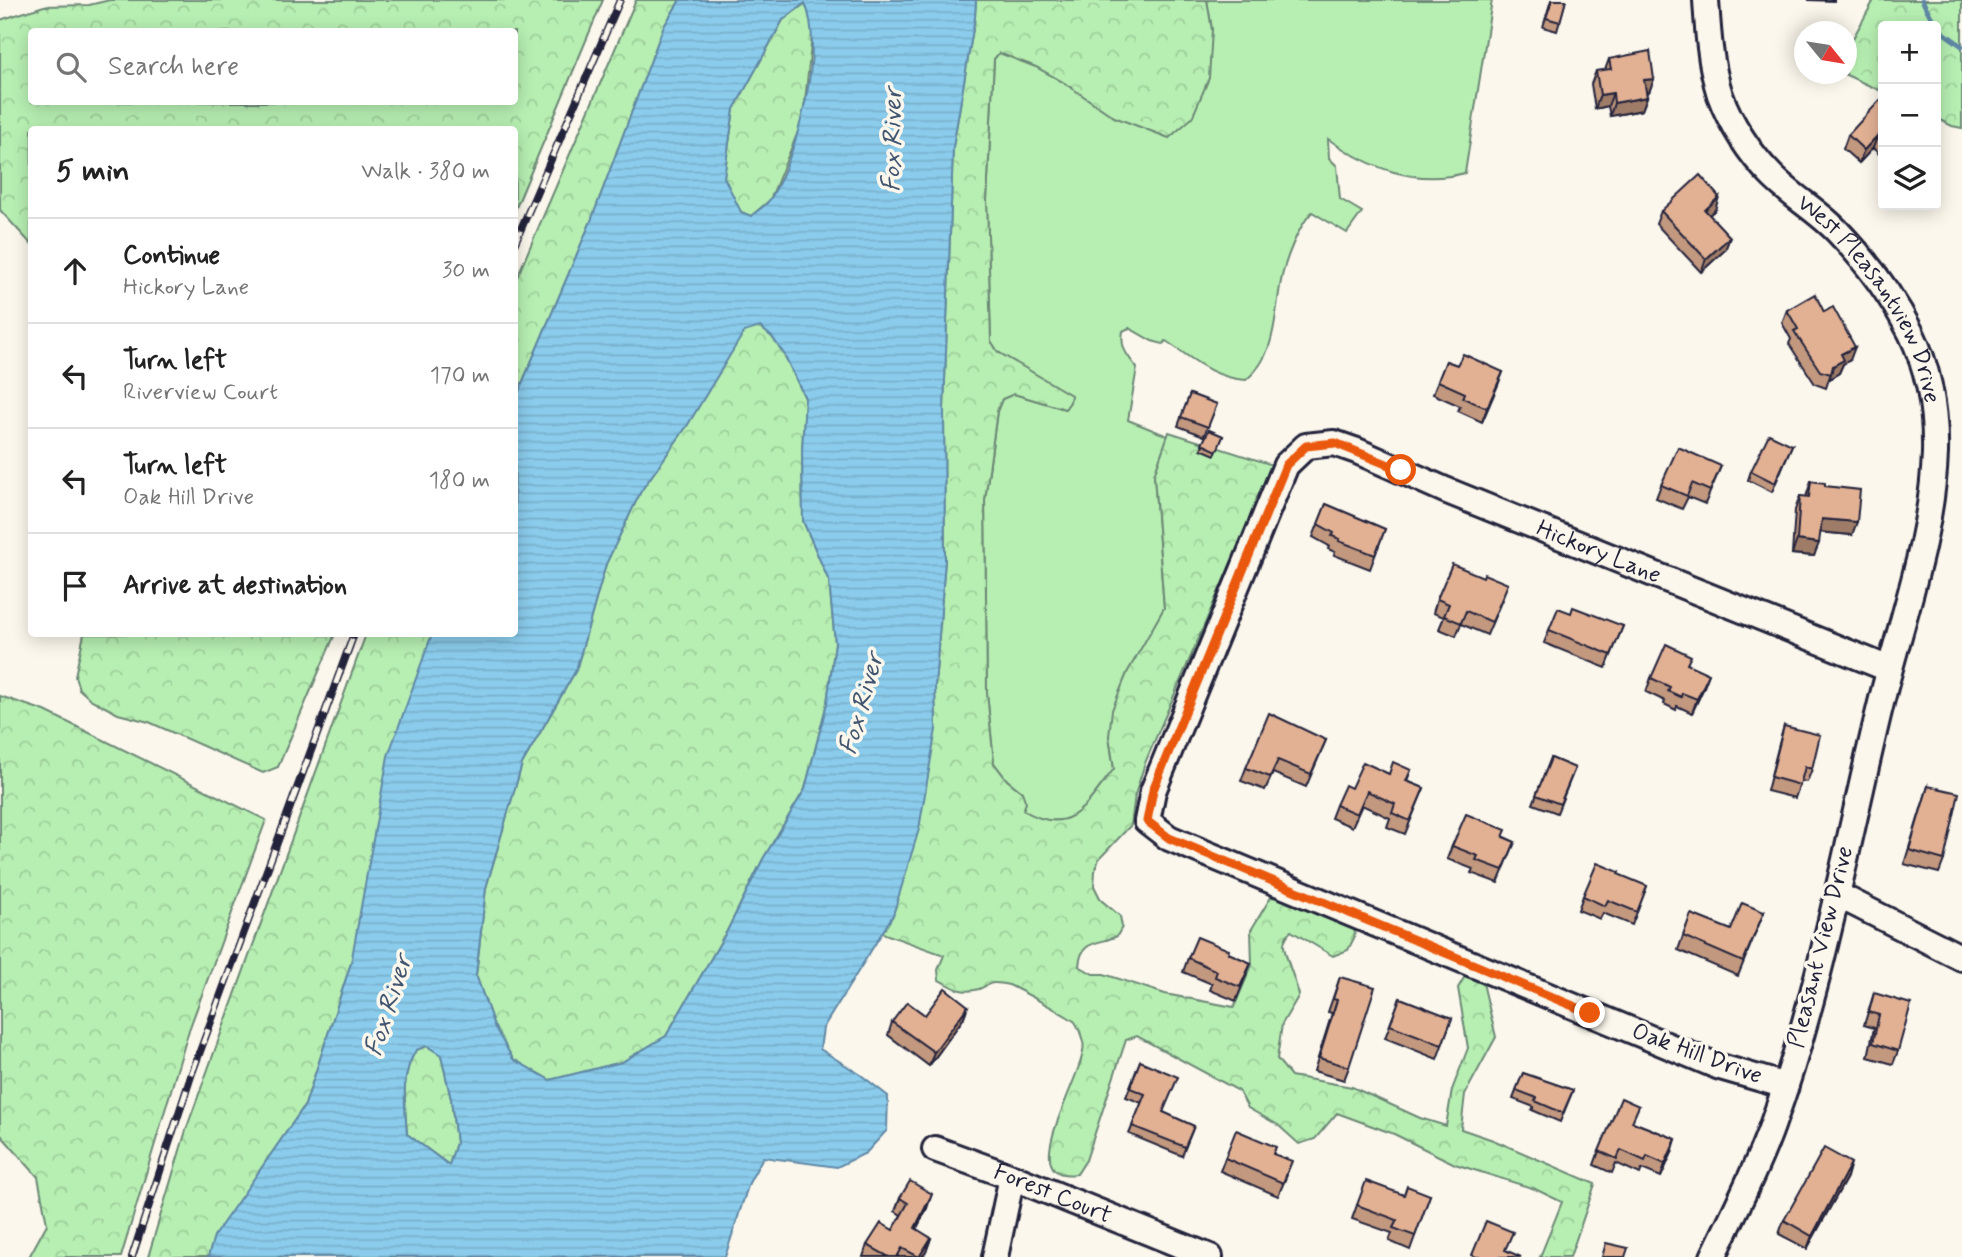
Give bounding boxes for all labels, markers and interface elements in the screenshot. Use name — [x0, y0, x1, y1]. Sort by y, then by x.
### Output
north arrow — [1794, 21, 1857, 84]
map controls — [1878, 21, 1941, 210]
button: + — [1878, 21, 1941, 84]
search box — [28, 28, 518, 105]
icon: search — [52, 48, 90, 86]
text: Search here — [108, 50, 239, 84]
button: − — [1878, 84, 1941, 147]
water label: Fox River — [875, 85, 911, 192]
button: layers — [1878, 147, 1941, 210]
text: 5 min — [56, 152, 130, 191]
text: Walk · 380 m — [361, 157, 490, 187]
street label: West Pleasantview Drive — [1791, 188, 1947, 405]
text: Continue — [123, 239, 220, 273]
icon: ahead — [56, 252, 94, 290]
text: 30 m — [442, 256, 490, 286]
text: Hickory Lane — [123, 273, 249, 303]
text: Turn left — [123, 344, 227, 378]
icon: left — [56, 357, 94, 395]
text: 170 m — [430, 361, 490, 391]
text: Riverview Court — [123, 378, 278, 408]
text: Turn left — [123, 449, 227, 483]
route start — [1385, 454, 1416, 485]
icon: left — [56, 462, 94, 500]
text: 180 m — [429, 466, 490, 496]
text: Oak Hill Drive — [123, 483, 254, 513]
street label: Hickory Lane — [1532, 513, 1666, 591]
icon: arrive — [56, 567, 94, 605]
text: Arrive at destination — [123, 569, 347, 603]
water label: Fox River — [831, 646, 894, 759]
street label: Pleasant View Drive — [1781, 843, 1861, 1051]
water label: Fox River — [357, 948, 422, 1061]
route end — [1574, 997, 1605, 1028]
street label: Oak Hill Drive — [1627, 1016, 1767, 1092]
street label: Forest Court — [990, 1156, 1116, 1231]

